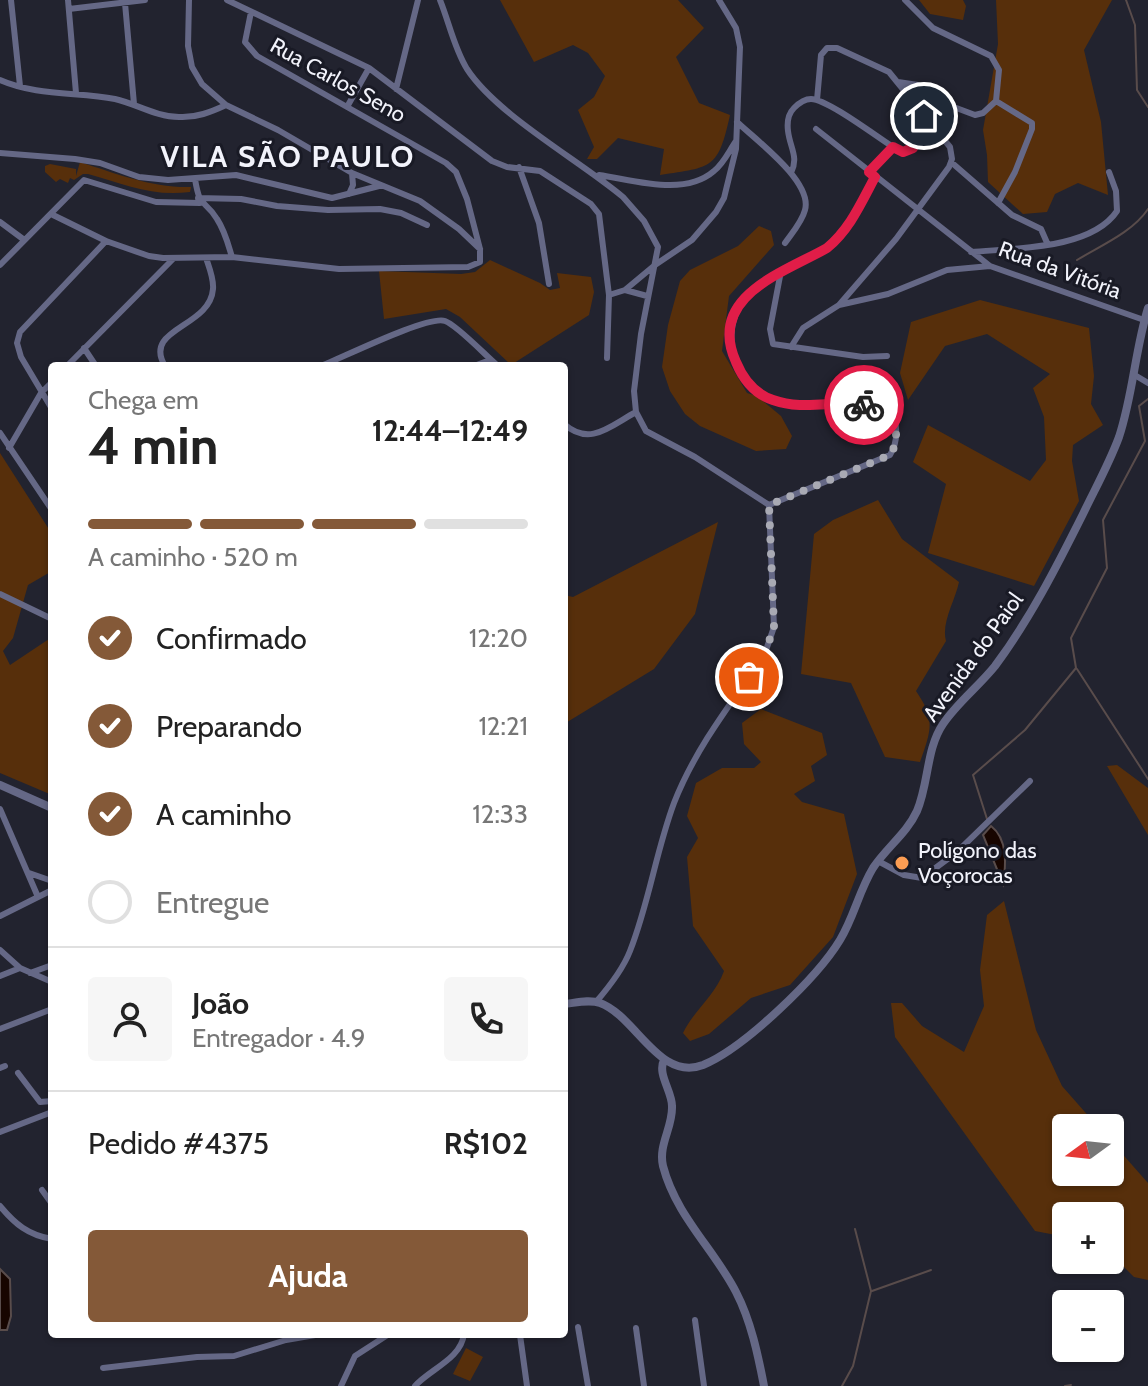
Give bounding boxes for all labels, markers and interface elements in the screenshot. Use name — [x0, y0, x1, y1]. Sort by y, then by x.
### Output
street label: Rua Carlos Seno — [265, 32, 411, 128]
pin — [890, 82, 958, 150]
icon: home — [902, 94, 946, 138]
district label: VILA SÃO PAULO — [161, 138, 415, 175]
street label: Rua da Vitória — [995, 235, 1125, 305]
courier — [824, 365, 904, 445]
icon: bike — [842, 383, 886, 427]
text: Chega em — [88, 384, 199, 416]
text: 12:44–12:49 — [372, 412, 528, 449]
text: 4 min — [88, 414, 218, 477]
text: A caminho · 520 m — [88, 541, 298, 573]
street label: Avenida do Paiol — [917, 586, 1029, 727]
icon: check — [88, 616, 132, 660]
text: Confirmado — [156, 620, 307, 657]
text: 12:20 — [469, 622, 528, 654]
pin — [715, 643, 783, 711]
icon: bag — [727, 655, 771, 699]
icon: check — [88, 704, 132, 748]
text: Preparando — [156, 708, 302, 745]
text: 12:21 — [478, 710, 528, 742]
icon: check — [88, 792, 132, 836]
text: A caminho — [156, 796, 291, 833]
text: 12:33 — [472, 798, 528, 830]
place label: Polígono das Voçorocas — [918, 837, 1037, 889]
marker: Polígono das Voçorocas — [893, 854, 911, 872]
text: Entregue — [156, 884, 269, 921]
button: person — [88, 977, 172, 1061]
button: phone — [444, 977, 528, 1061]
text: João — [192, 985, 249, 1022]
text: Entregador · 4.9 — [192, 1022, 366, 1054]
north arrow — [1052, 1114, 1124, 1186]
map controls — [1052, 1114, 1124, 1362]
text: Pedido #4375 — [88, 1125, 269, 1162]
text: R$102 — [444, 1125, 528, 1162]
button: + — [1052, 1202, 1124, 1274]
button: Ajuda — [88, 1230, 528, 1322]
button: − — [1052, 1290, 1124, 1362]

